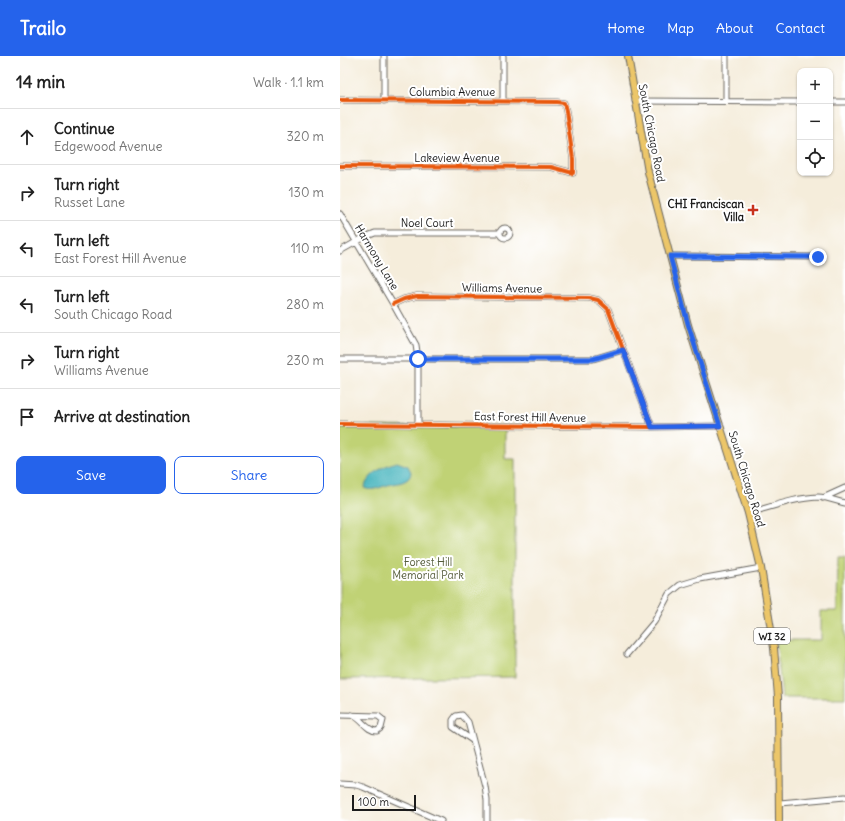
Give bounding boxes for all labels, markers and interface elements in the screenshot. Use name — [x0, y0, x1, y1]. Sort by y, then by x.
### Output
text: Trailo — [20, 16, 66, 40]
text: Home — [607, 19, 645, 37]
text: Map — [667, 19, 694, 37]
text: About — [716, 19, 754, 37]
text: Contact — [776, 19, 825, 37]
map controls — [797, 68, 833, 176]
button: + — [797, 68, 833, 104]
text: 14 min — [16, 71, 65, 93]
text: Walk · 1.1 km — [253, 74, 324, 91]
street label: South Chicago Road — [636, 83, 669, 184]
street label: Columbia Avenue — [409, 85, 495, 99]
button: − — [797, 104, 833, 140]
text: Continue — [54, 119, 115, 138]
icon: ahead — [16, 126, 38, 148]
text: 320 m — [286, 128, 324, 145]
text: Edgewood Avenue — [54, 138, 163, 155]
button: locate — [797, 140, 833, 176]
street label: Lakeview Avenue — [414, 151, 500, 165]
text: Turn right — [54, 175, 119, 194]
icon: right — [16, 182, 38, 204]
text: 130 m — [288, 184, 324, 201]
text: Russet Lane — [54, 194, 125, 211]
place label: CHI Franciscan Villa — [668, 197, 745, 224]
marker: CHI Franciscan Villa — [747, 204, 759, 216]
street label: Noel Court — [401, 216, 454, 230]
street label: Harmony Lane — [352, 222, 402, 292]
text: Turn left — [54, 231, 109, 250]
icon: left — [16, 238, 38, 260]
text: 110 m — [291, 240, 324, 257]
route end — [809, 248, 827, 266]
text: East Forest Hill Avenue — [54, 250, 186, 267]
street label: Williams Avenue — [462, 280, 542, 296]
text: Turn left — [54, 287, 109, 306]
icon: left — [16, 294, 38, 316]
text: 280 m — [286, 296, 324, 313]
text: South Chicago Road — [54, 306, 172, 323]
text: Turn right — [54, 343, 119, 362]
icon: right — [16, 350, 38, 372]
route start — [409, 350, 427, 368]
text: 230 m — [286, 352, 324, 369]
text: Williams Avenue — [54, 362, 149, 379]
icon: arrive — [16, 406, 38, 428]
text: Arrive at destination — [54, 407, 190, 426]
street label: East Forest Hill Avenue — [474, 409, 586, 425]
street label: South Chicago Road — [726, 429, 768, 529]
button: Save — [16, 456, 166, 494]
button: Share — [174, 456, 324, 494]
park label: Forest Hill Memorial Park — [392, 555, 464, 582]
road number: WI 32 — [754, 628, 790, 644]
scale bar — [352, 793, 416, 812]
text: 100 m — [358, 795, 389, 809]

